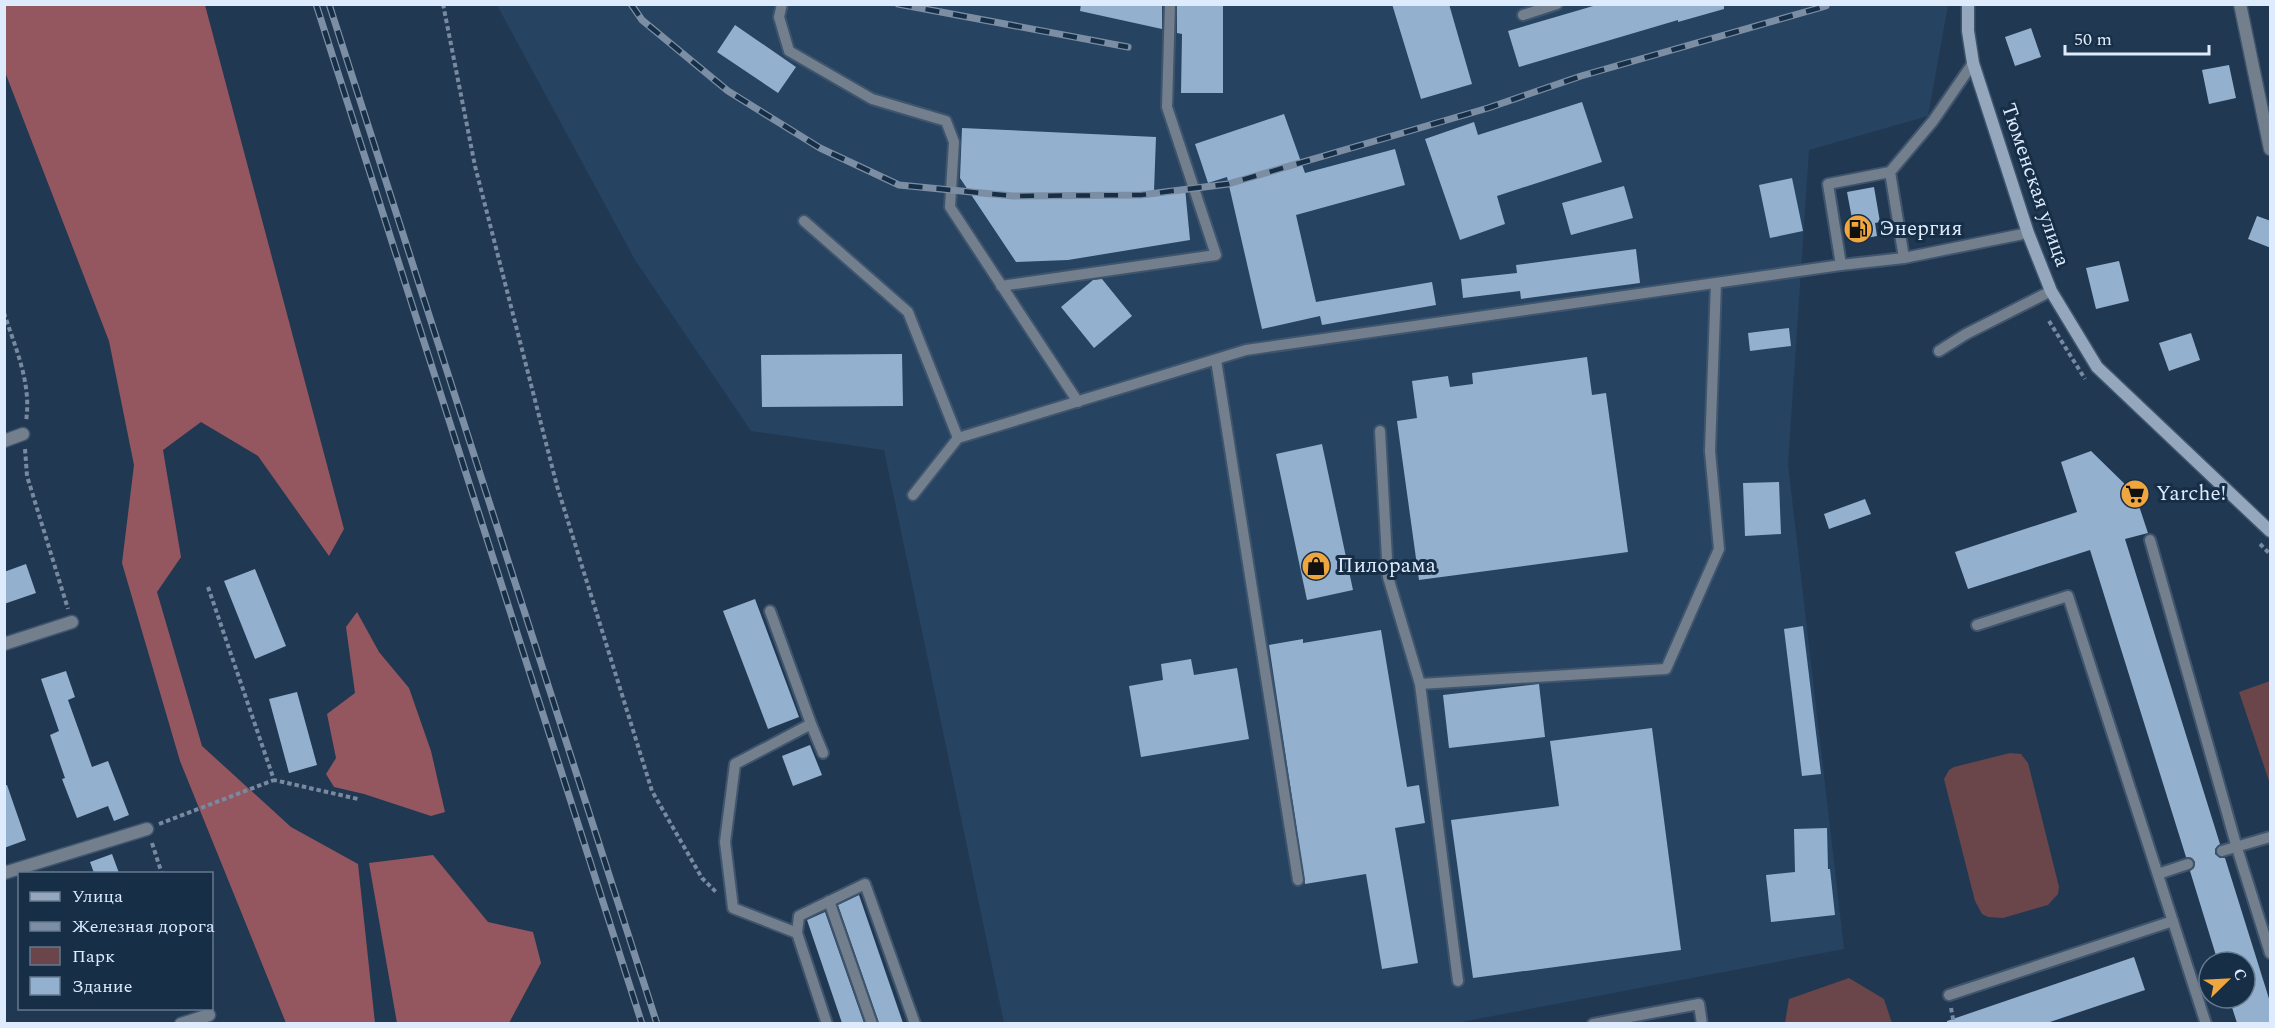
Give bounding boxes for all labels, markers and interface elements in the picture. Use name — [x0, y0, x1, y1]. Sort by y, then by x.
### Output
scale bar — [2065, 18, 2209, 56]
text: 50 m — [2074, 26, 2112, 53]
street label: Тюменская улица — [1992, 99, 2078, 272]
fuel station icon: Энергия — [1842, 213, 1874, 245]
place label: Энергия — [1879, 213, 1962, 245]
supermarket icon: Yarche! — [2119, 478, 2151, 510]
place label: Yarche! — [2156, 478, 2226, 510]
shop icon: Пилорама — [1300, 550, 1332, 582]
place label: Пилорама — [1337, 550, 1437, 582]
legend — [18, 872, 213, 1010]
text: Улица — [72, 883, 123, 910]
text: Железная дорога — [72, 913, 215, 940]
text: Парк — [72, 943, 115, 970]
north arrow — [2197, 950, 2257, 1010]
text: С — [2227, 964, 2253, 984]
text: Здание — [72, 973, 132, 1000]

